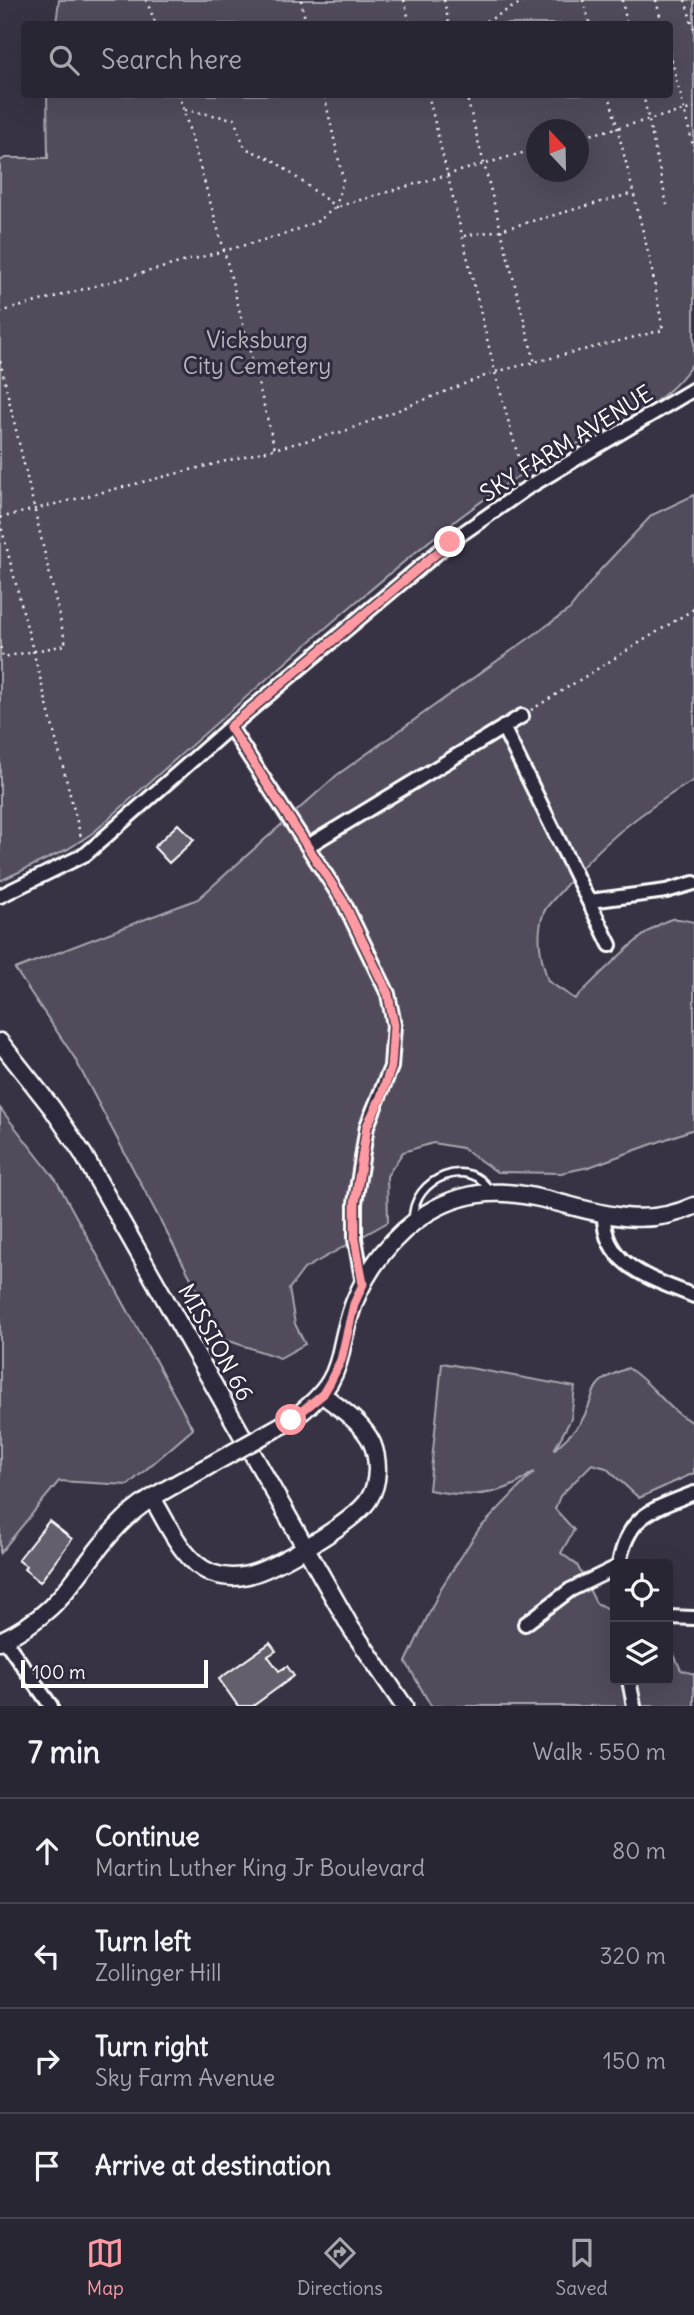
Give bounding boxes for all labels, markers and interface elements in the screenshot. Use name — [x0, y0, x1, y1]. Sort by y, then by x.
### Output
search box — [21, 21, 673, 98]
icon: search — [45, 41, 83, 79]
text: Search here — [101, 43, 242, 76]
north arrow — [526, 119, 589, 182]
park label: Vicksburg City Cemetery — [183, 325, 331, 380]
street label: SKY FARM AVENUE — [474, 378, 658, 508]
route end — [434, 526, 465, 557]
street label: MISSION 66 — [172, 1278, 260, 1406]
route start — [275, 1404, 306, 1435]
map controls — [610, 1559, 673, 1685]
button: locate — [610, 1559, 673, 1622]
button: layers — [610, 1622, 673, 1685]
scale bar — [21, 1657, 208, 1689]
text: 100 m — [32, 1660, 86, 1684]
text: 7 min — [28, 1733, 100, 1771]
text: Walk · 550 m — [533, 1737, 666, 1766]
text: Continue — [95, 1820, 200, 1853]
icon: ahead — [28, 1832, 66, 1870]
text: 80 m — [612, 1836, 666, 1865]
text: Martin Luther King Jr Boulevard — [95, 1853, 425, 1882]
text: Turn left — [95, 1925, 191, 1958]
icon: left — [28, 1937, 66, 1975]
text: 320 m — [600, 1941, 666, 1970]
text: Zollinger Hill — [95, 1958, 221, 1987]
text: Turn right — [95, 2030, 208, 2063]
icon: right — [28, 2042, 66, 2080]
text: 150 m — [603, 2046, 666, 2075]
text: Sky Farm Avenue — [95, 2063, 275, 2092]
icon: arrive — [28, 2147, 66, 2185]
text: Arrive at destination — [95, 2149, 331, 2182]
tab: Map — [86, 2234, 124, 2300]
tab: Directions — [297, 2234, 383, 2300]
tab: Saved — [556, 2234, 608, 2300]

